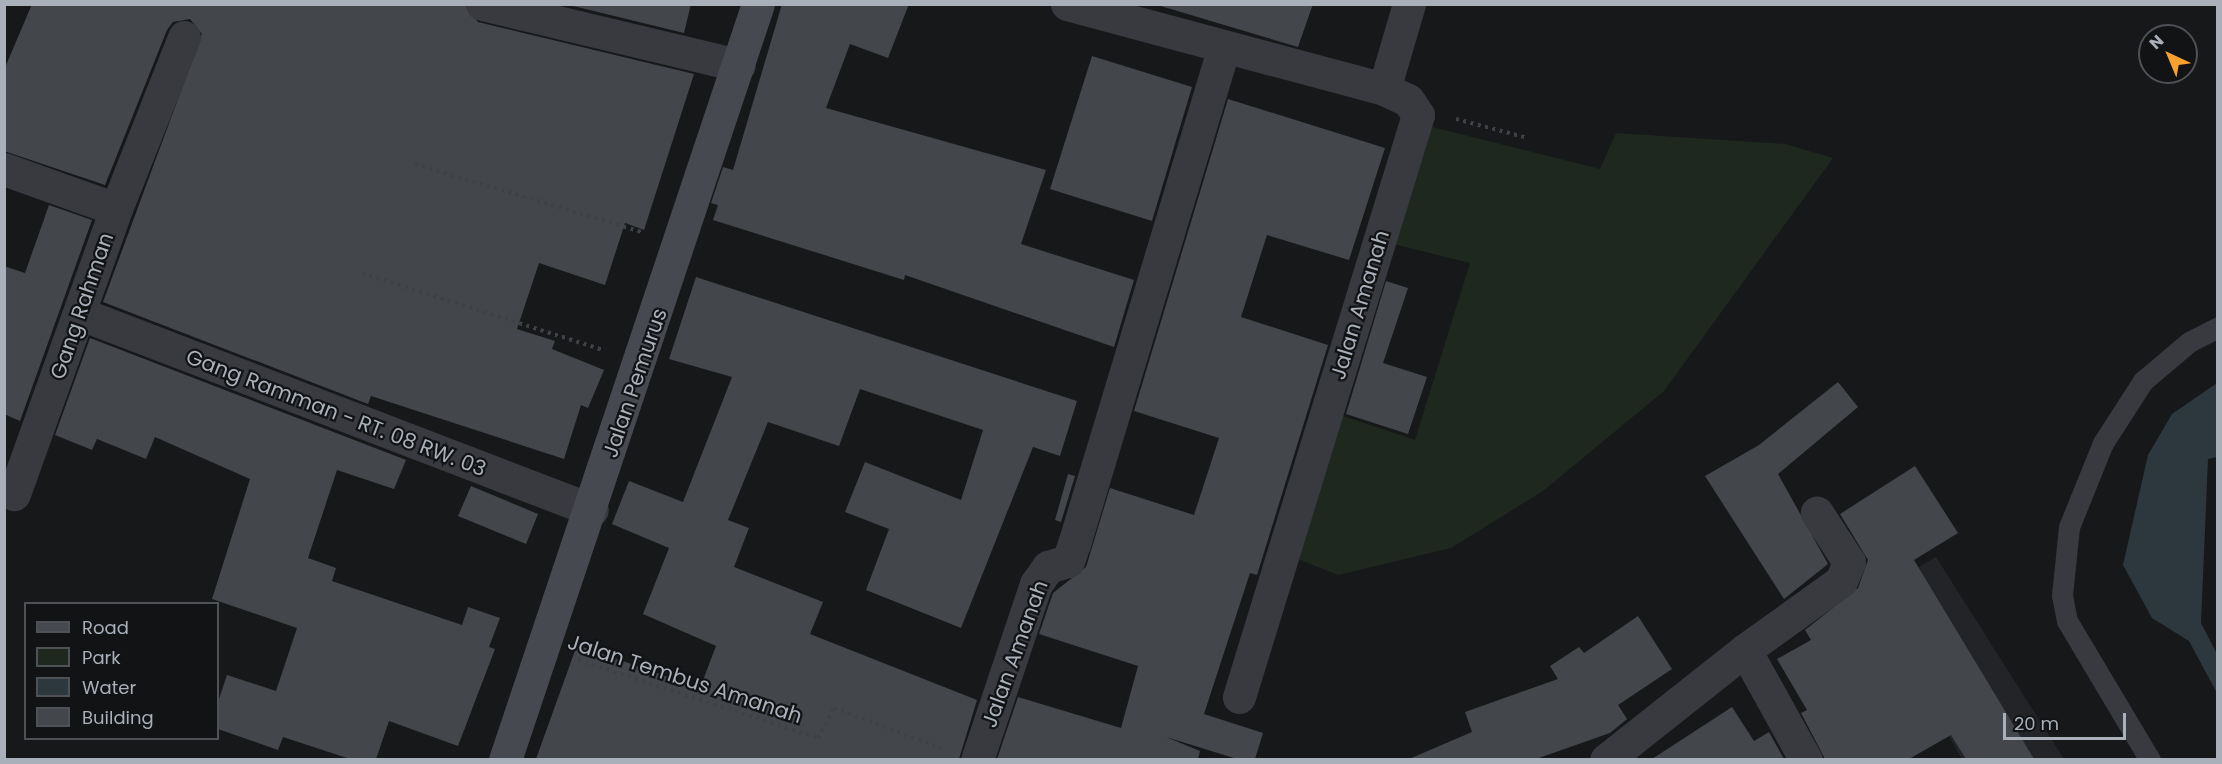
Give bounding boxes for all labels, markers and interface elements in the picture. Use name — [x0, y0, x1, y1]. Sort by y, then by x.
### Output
north arrow — [2138, 24, 2198, 84]
text: N — [2144, 30, 2169, 55]
street label: Jalan Amanah — [1325, 227, 1395, 383]
street label: Gang Rahman — [45, 229, 119, 383]
street label: Jalan Pemurus — [598, 305, 672, 461]
street label: Gang Ramman - RT. 08 RW. 03 — [182, 344, 490, 482]
street label: Jalan Amanah — [977, 577, 1053, 731]
legend — [24, 602, 219, 740]
text: Road — [82, 615, 129, 640]
street label: Jalan Tembus Amanah — [565, 629, 805, 729]
text: Park — [82, 645, 121, 670]
text: Water — [82, 675, 136, 700]
scale bar — [2006, 701, 2129, 739]
text: Building — [82, 705, 154, 730]
text: 20 m — [2014, 711, 2059, 736]

